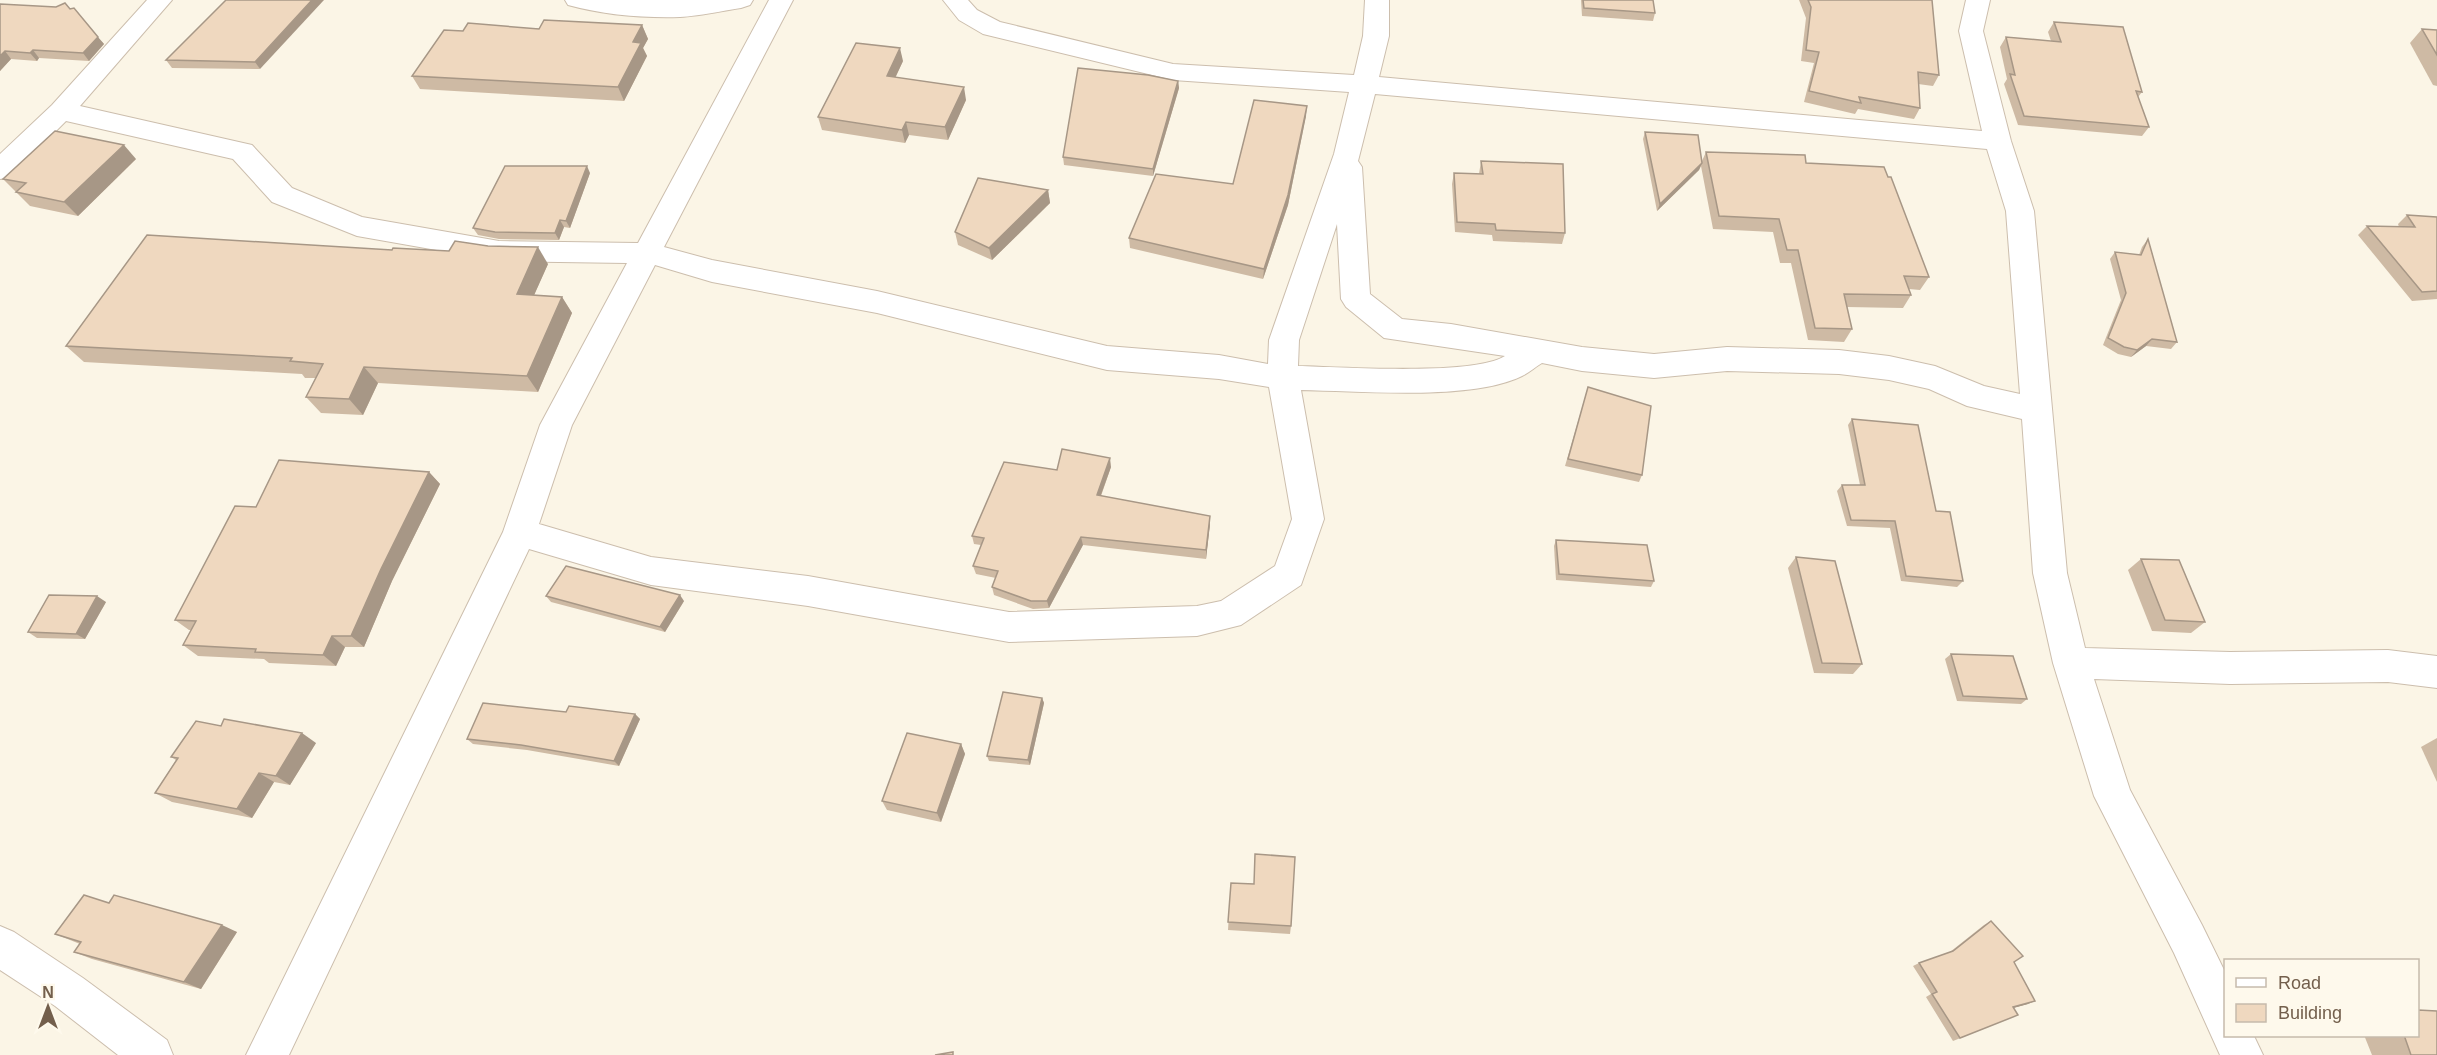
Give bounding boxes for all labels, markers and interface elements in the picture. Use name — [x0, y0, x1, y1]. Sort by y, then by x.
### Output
legend — [2224, 959, 2419, 1037]
text: Road — [2278, 973, 2321, 993]
north arrow — [18, 977, 78, 1037]
text: N — [42, 984, 54, 1001]
text: Building — [2278, 1003, 2342, 1023]

